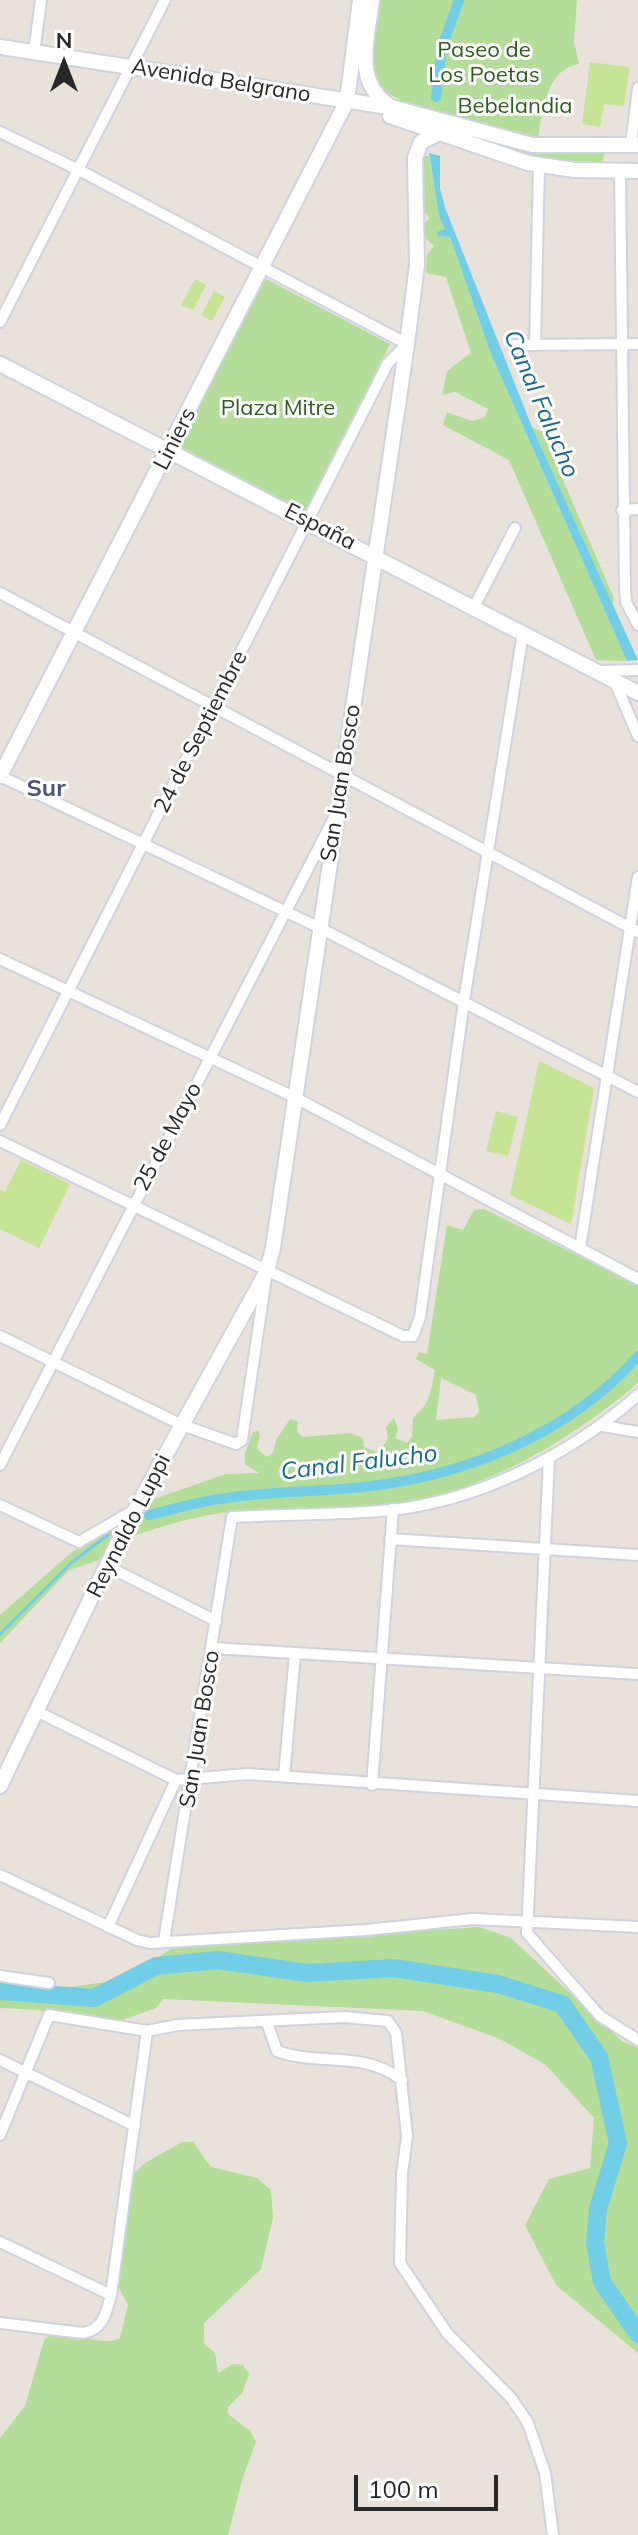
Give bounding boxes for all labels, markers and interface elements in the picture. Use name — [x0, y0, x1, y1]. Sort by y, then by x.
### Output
north arrow — [24, 24, 104, 104]
text: N — [56, 26, 72, 54]
park label: Paseo de Los Poetas — [428, 37, 540, 88]
street label: Avenida Belgrano — [129, 54, 313, 108]
park label: Bebelandia — [457, 93, 573, 119]
water label: Canal Falucho — [497, 326, 585, 482]
park label: Plaza Mitre — [221, 395, 335, 421]
street label: Liniers — [148, 404, 202, 474]
street label: España — [280, 498, 360, 556]
street label: 24 de Septiembre — [149, 646, 253, 818]
street label: San Juan Bosco — [316, 702, 366, 864]
district label: Sur — [26, 775, 66, 803]
street label: 25 de Mayo — [128, 1078, 208, 1196]
water label: Canal Falucho — [279, 1439, 439, 1487]
street label: Reynaldo Luppi — [82, 1450, 176, 1602]
street label: San Juan Bosco — [175, 1648, 225, 1810]
scale bar — [358, 2459, 502, 2509]
text: 100 m — [368, 2474, 439, 2504]

